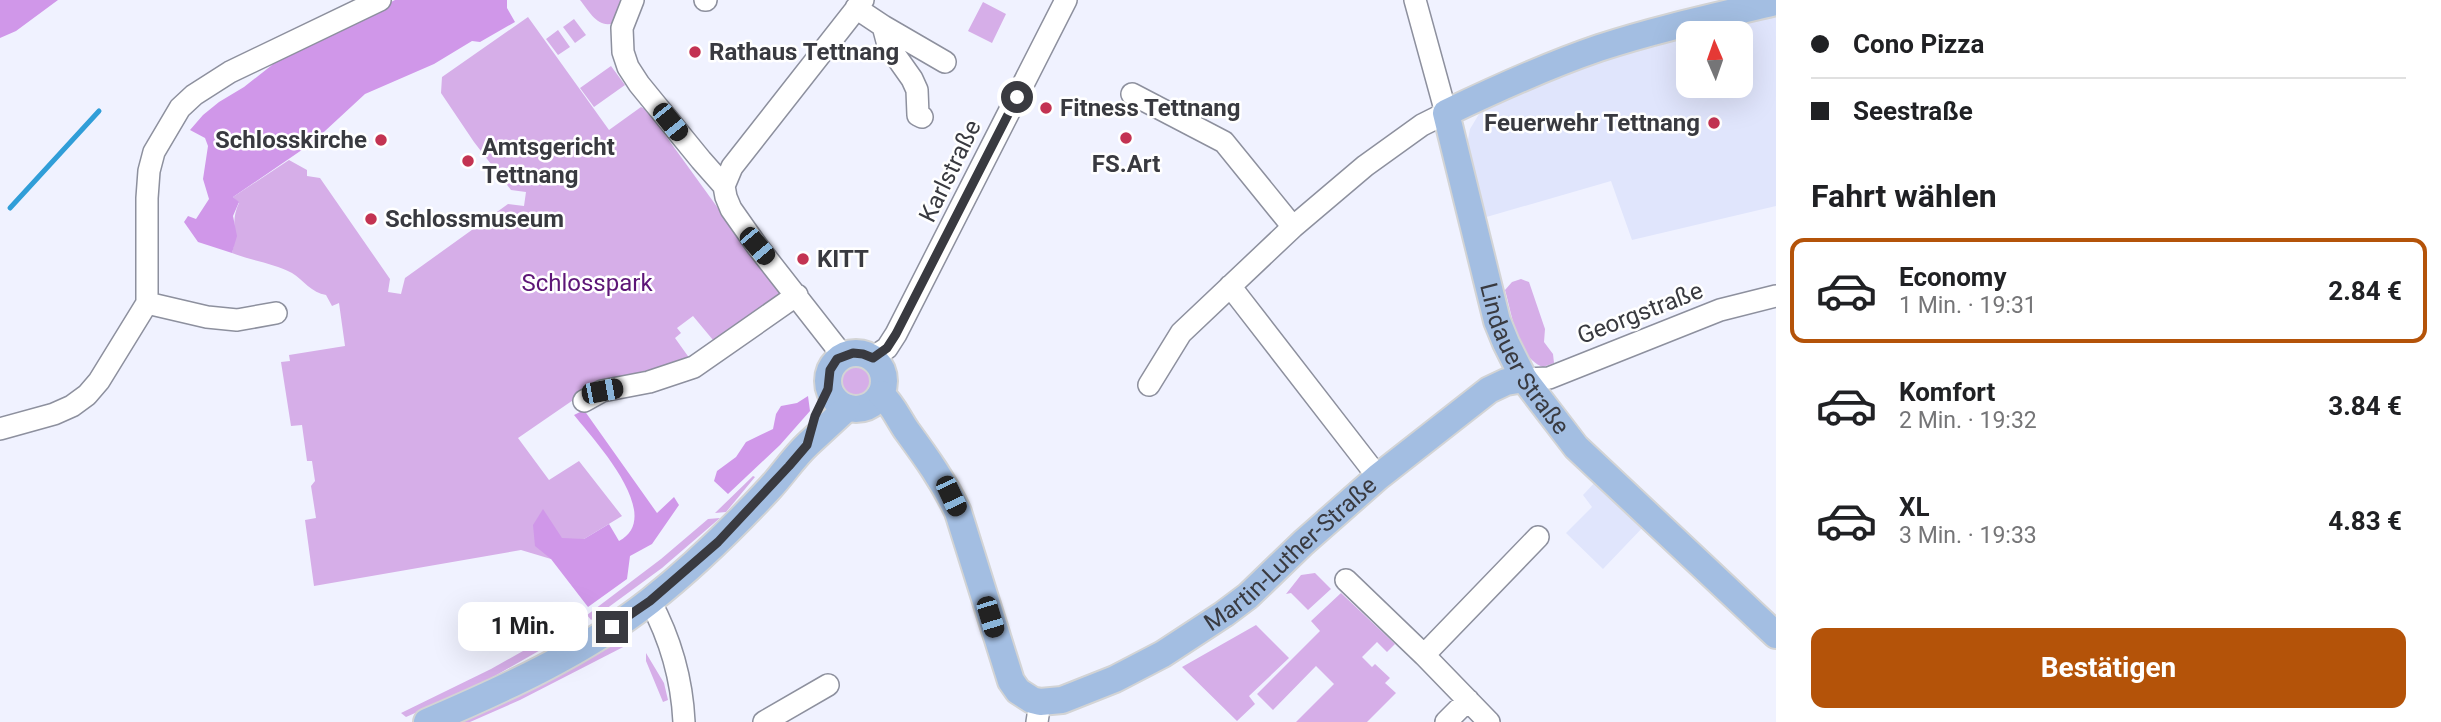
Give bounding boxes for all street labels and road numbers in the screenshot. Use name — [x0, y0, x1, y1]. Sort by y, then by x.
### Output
street label: Karlstraße — [913, 115, 987, 227]
street label: Georgstraße — [1573, 276, 1707, 350]
street label: Lindauer Straße — [1474, 280, 1575, 440]
street label: Martin-Luther-Straße — [1199, 471, 1382, 637]

